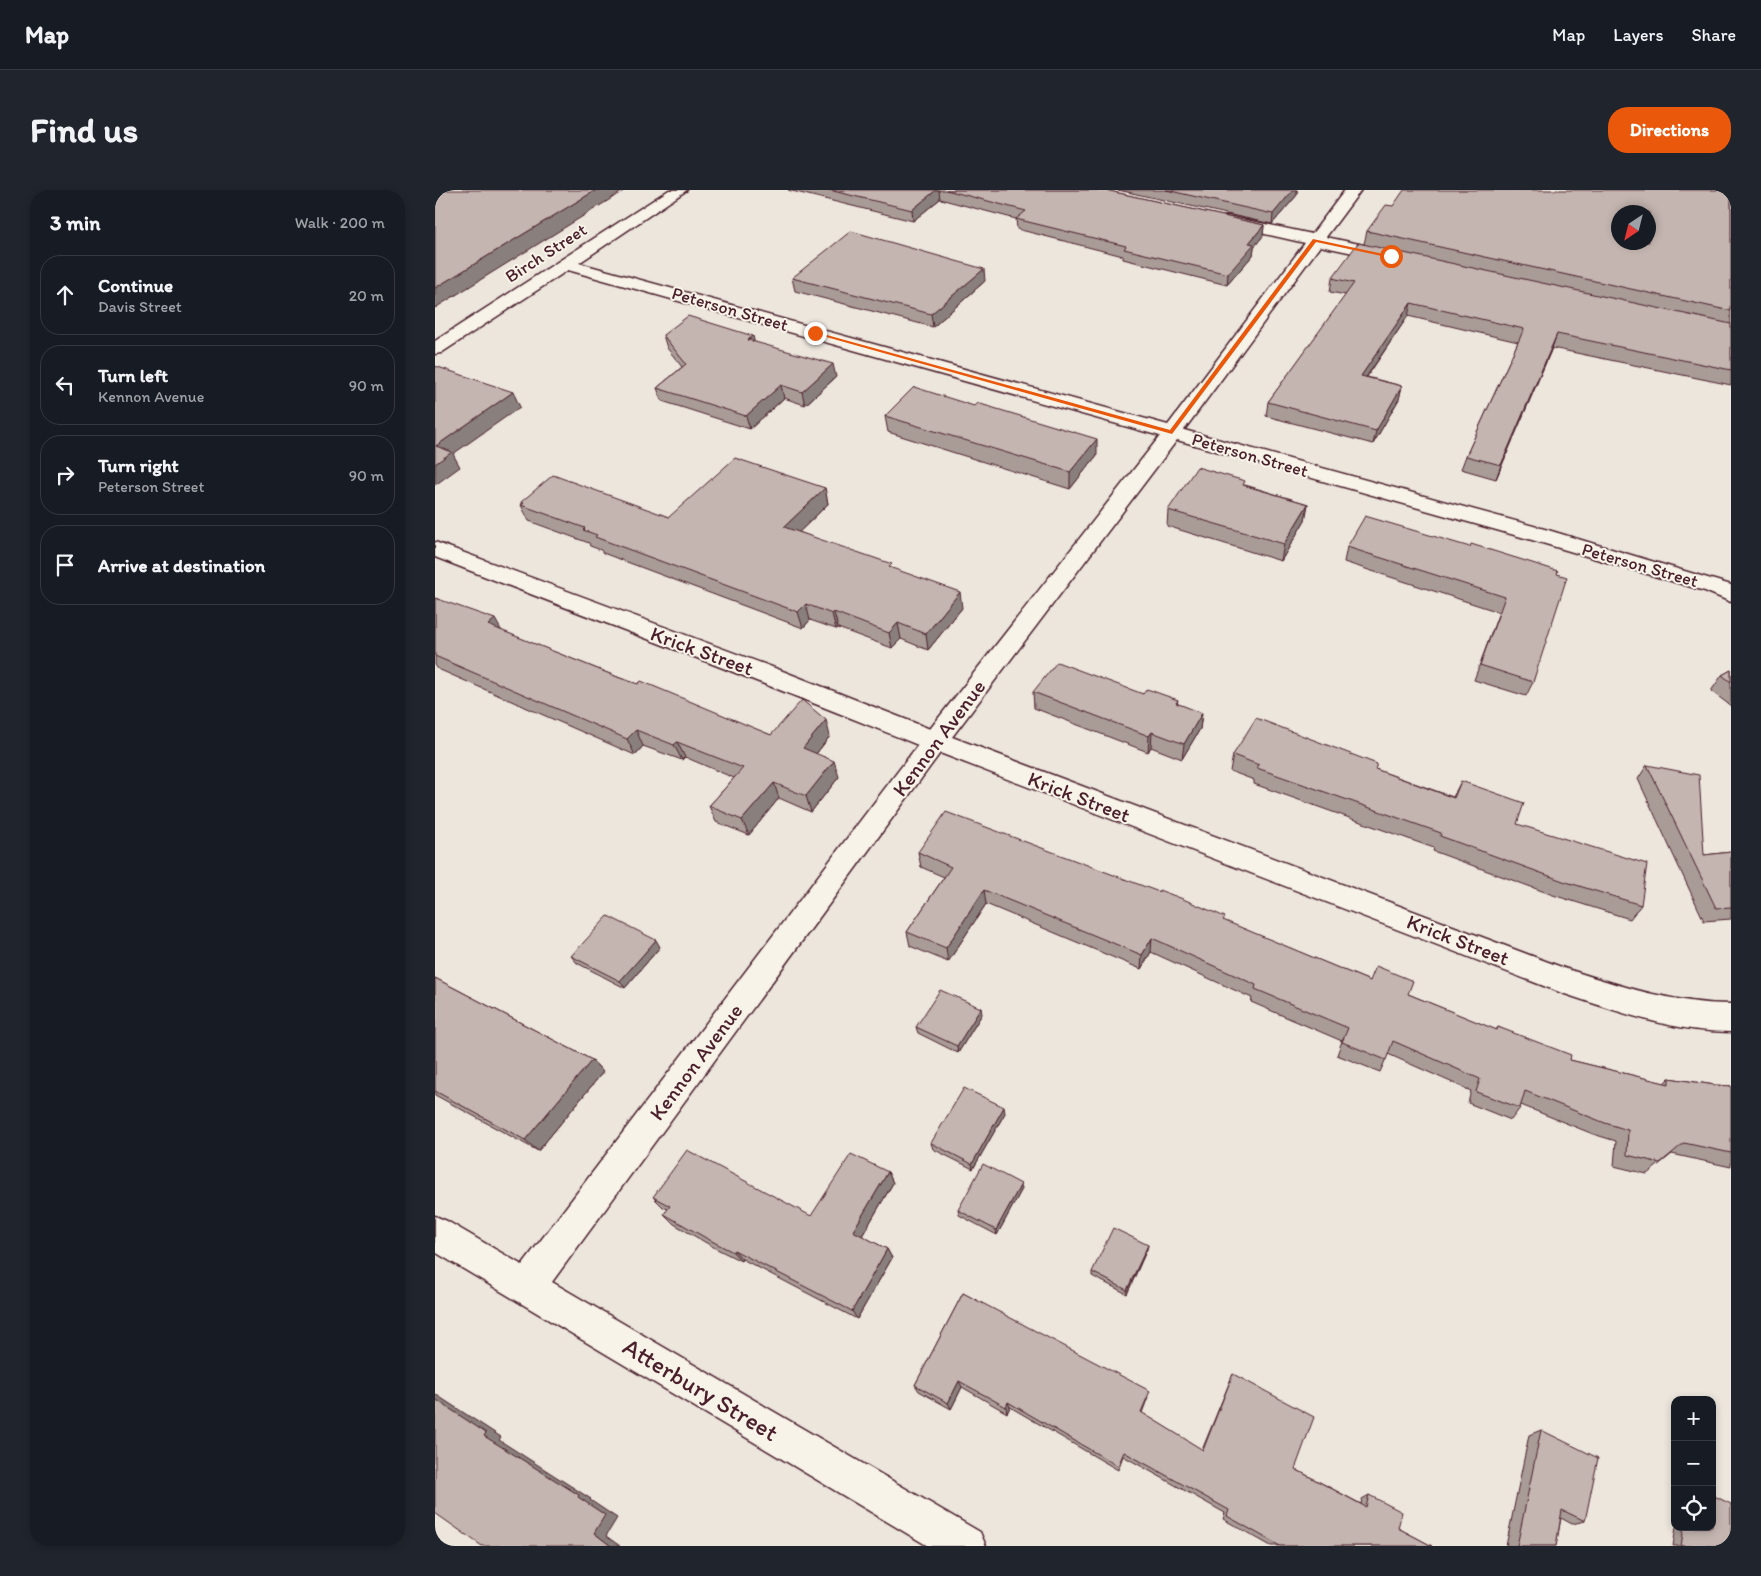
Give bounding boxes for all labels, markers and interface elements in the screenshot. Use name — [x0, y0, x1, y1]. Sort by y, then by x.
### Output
text: Map — [25, 20, 69, 49]
text: Map — [1552, 24, 1585, 46]
text: Layers — [1613, 24, 1663, 46]
text: Share — [1691, 24, 1736, 46]
button: Directions — [1608, 107, 1731, 153]
text: Find us — [30, 109, 138, 151]
north arrow — [1611, 205, 1656, 250]
text: 3 min — [50, 210, 100, 235]
text: Walk · 200 m — [295, 213, 385, 232]
street label: Birch Street — [501, 218, 591, 287]
route start — [1380, 245, 1403, 268]
text: Continue — [98, 274, 173, 297]
icon: ahead — [51, 281, 79, 309]
street label: Peterson Street — [669, 282, 791, 336]
text: 20 m — [349, 286, 384, 305]
text: Davis Street — [98, 297, 182, 316]
route end — [804, 322, 827, 345]
text: Turn left — [98, 364, 168, 387]
icon: left — [51, 371, 79, 399]
text: 90 m — [349, 376, 384, 395]
text: Kennon Avenue — [98, 387, 204, 406]
street label: Peterson Street — [1189, 428, 1311, 482]
text: Turn right — [98, 454, 179, 477]
icon: right — [51, 461, 79, 489]
text: 90 m — [349, 466, 384, 485]
text: Peterson Street — [98, 477, 204, 496]
street label: Peterson Street — [1579, 538, 1701, 592]
icon: arrive — [51, 551, 79, 579]
text: Arrive at destination — [98, 554, 265, 577]
street label: Krick Street — [647, 620, 757, 681]
street label: Kennon Avenue — [887, 674, 991, 801]
street label: Krick Street — [1024, 766, 1134, 828]
street label: Krick Street — [1403, 909, 1513, 971]
street label: Kennon Avenue — [644, 998, 748, 1125]
street label: Atterbury Street — [618, 1331, 784, 1447]
map controls — [1671, 1396, 1716, 1531]
button: + — [1671, 1396, 1716, 1441]
button: − — [1671, 1441, 1716, 1486]
button: locate — [1671, 1486, 1716, 1531]

